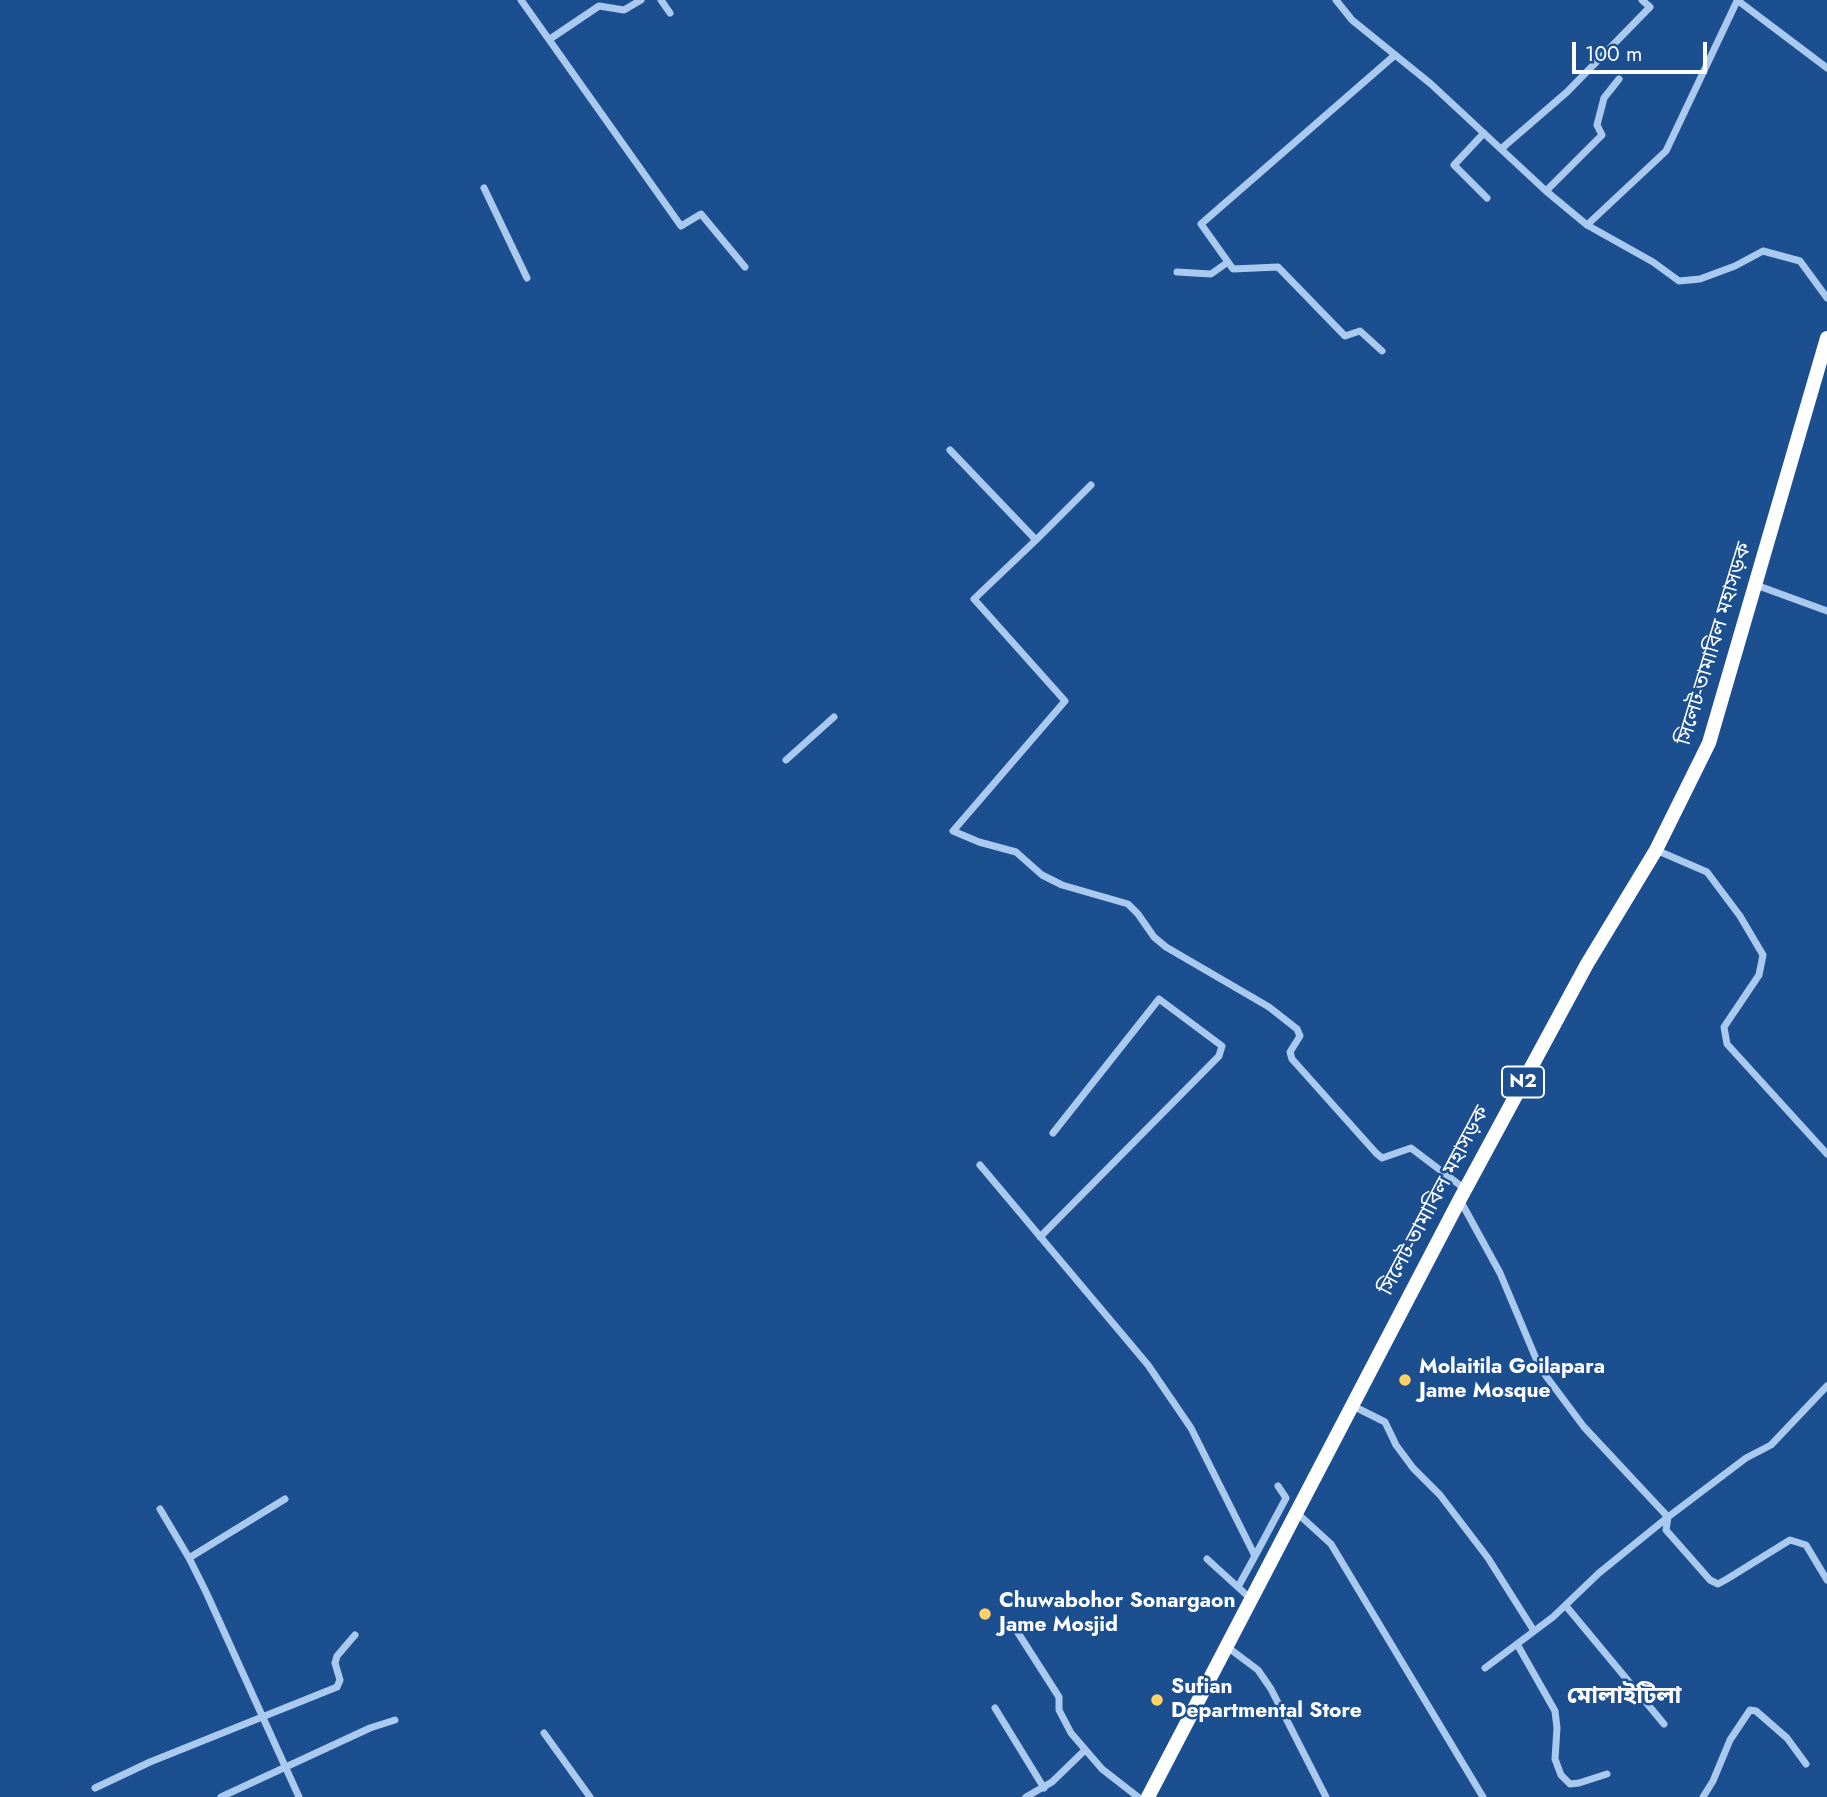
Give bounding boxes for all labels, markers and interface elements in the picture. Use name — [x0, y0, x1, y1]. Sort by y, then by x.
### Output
scale bar — [1575, 28, 1710, 72]
text: 100 m — [1585, 39, 1642, 69]
street label: সিলেট-তামাবিল মহাসড়ক — [1672, 540, 1758, 748]
road number: N2 — [1502, 1066, 1544, 1098]
street label: সিলেট-তামাবিল মহাসড়ক — [1374, 1102, 1496, 1300]
place label: Molaitila Goilapara Jame Mosque — [1419, 1355, 1605, 1405]
marker: Molaitila Goilapara Jame Mosque — [1397, 1372, 1413, 1388]
place label: Chuwabohor Sonargaon Jame Mosjid — [999, 1589, 1235, 1639]
marker: Chuwabohor Sonargaon Jame Mosjid — [977, 1606, 993, 1622]
place label: Sufian Departmental Store — [1171, 1675, 1362, 1725]
district label: মোলাইটিলা — [1567, 1683, 1681, 1711]
marker: Sufian Departmental Store — [1149, 1692, 1165, 1708]

